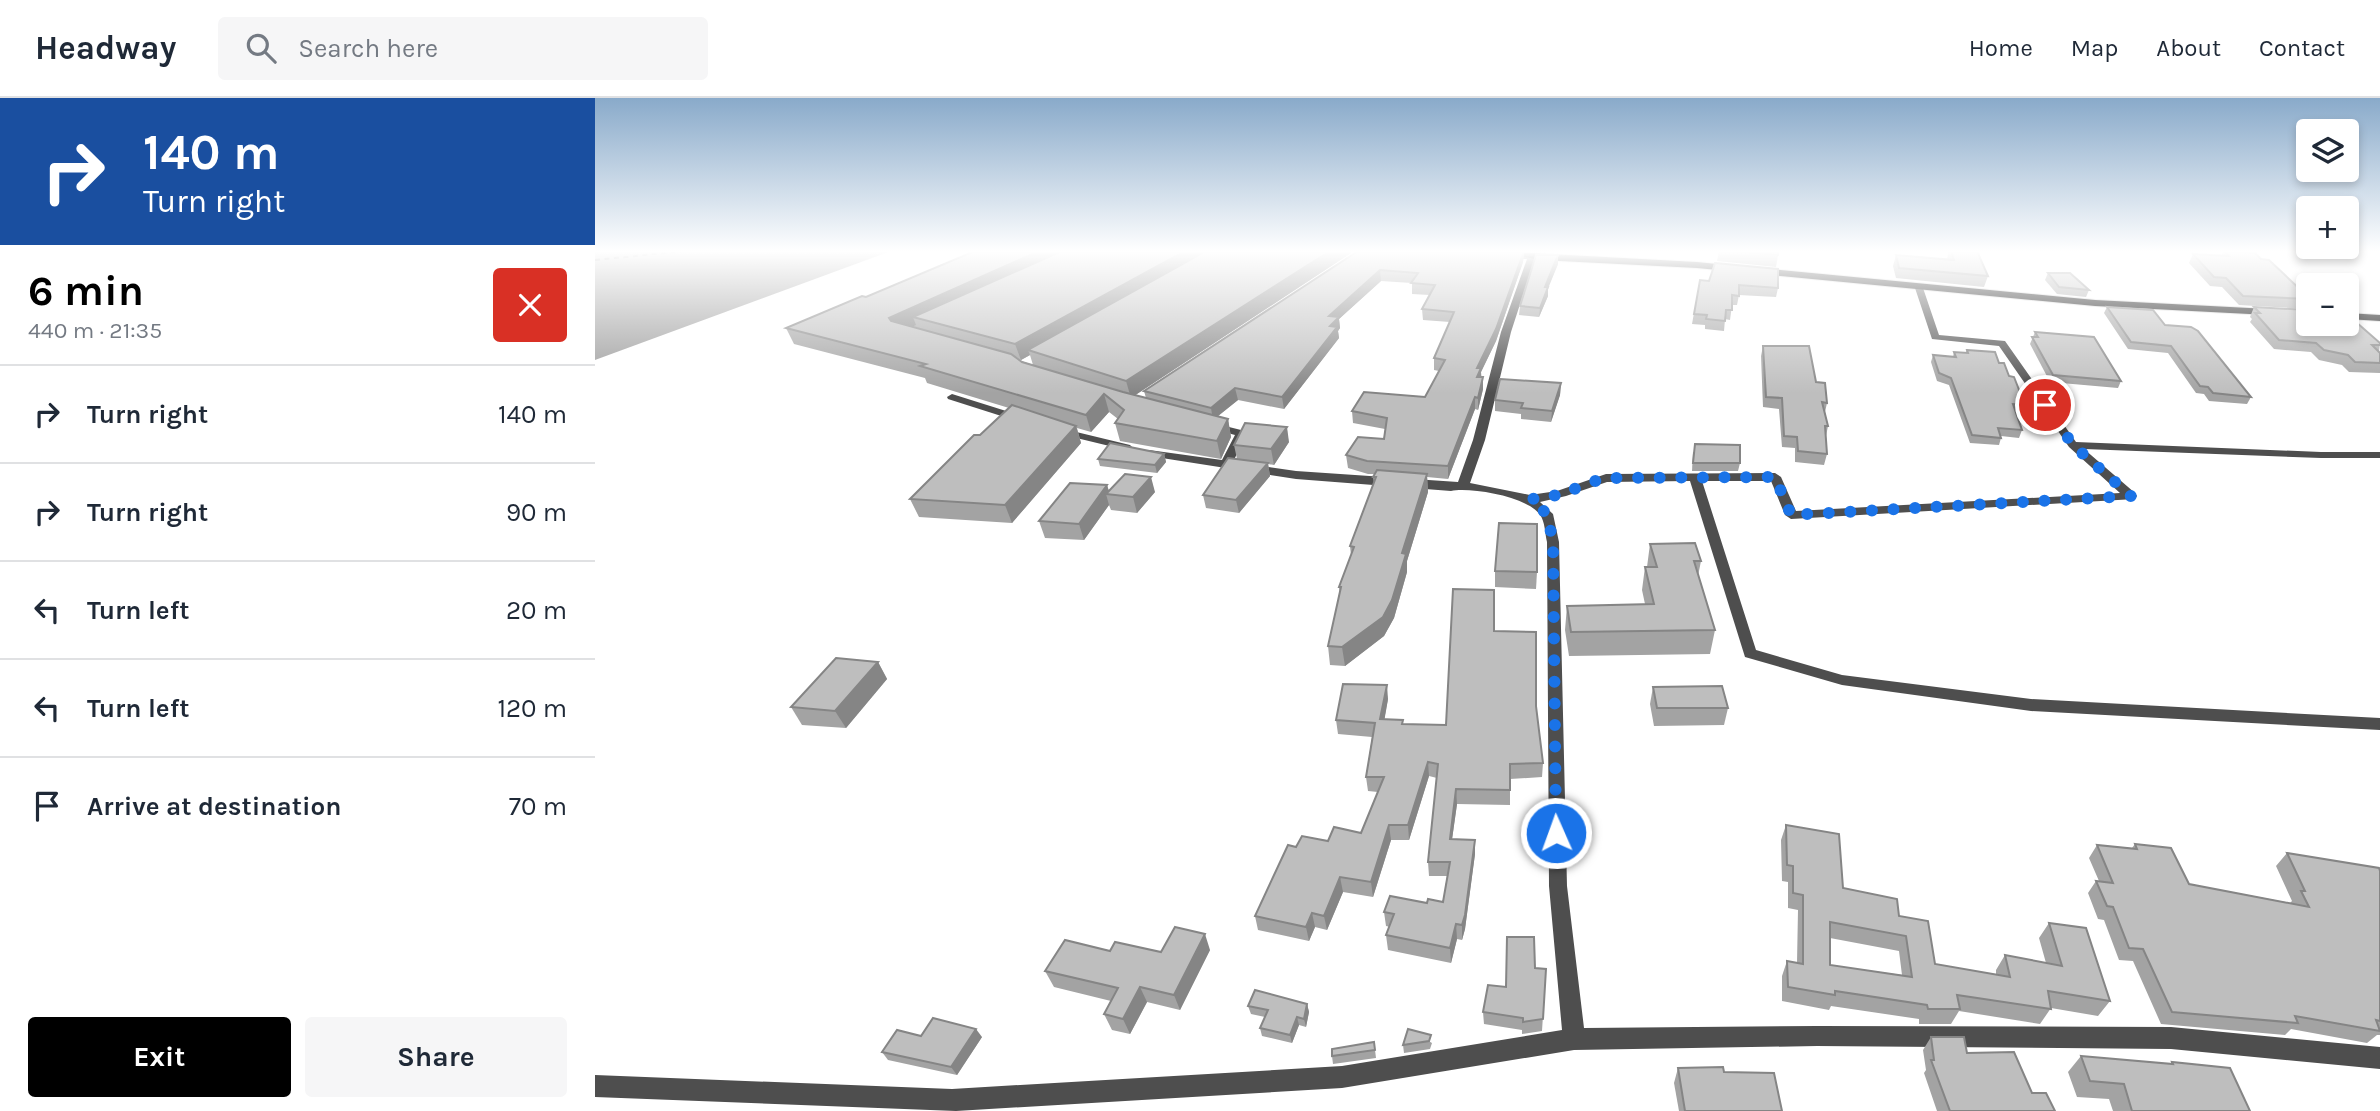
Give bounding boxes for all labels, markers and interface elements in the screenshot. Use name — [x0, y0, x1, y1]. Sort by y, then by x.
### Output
search box — [218, 17, 708, 80]
text: Headway — [35, 29, 176, 67]
icon: search — [242, 29, 280, 67]
text: Search here — [298, 33, 438, 64]
text: Home — [1969, 34, 2033, 62]
text: Map — [2071, 34, 2118, 62]
text: About — [2156, 34, 2221, 62]
text: Contact — [2259, 34, 2345, 62]
map controls — [2296, 119, 2359, 336]
button: layers — [2296, 119, 2359, 182]
text: 140 m — [143, 124, 280, 181]
icon: right — [28, 126, 119, 217]
text: Turn right — [143, 183, 285, 220]
button: + — [2296, 196, 2359, 259]
text: 6 min — [28, 266, 144, 316]
button: close — [493, 268, 567, 342]
button: − — [2296, 273, 2359, 336]
text: 440 m · 21:35 — [28, 317, 162, 344]
pin — [2015, 375, 2075, 435]
icon: arrive — [2026, 386, 2064, 424]
icon: right — [28, 395, 66, 433]
text: Turn right — [87, 399, 208, 430]
text: 140 m — [498, 399, 567, 430]
icon: right — [28, 493, 66, 531]
text: Turn right — [87, 497, 208, 528]
text: 90 m — [506, 497, 567, 528]
icon: left — [28, 591, 66, 629]
text: Turn left — [87, 595, 189, 626]
text: 20 m — [506, 595, 567, 626]
icon: left — [28, 689, 66, 727]
text: Turn left — [87, 693, 189, 724]
text: 120 m — [497, 693, 567, 724]
icon: arrive — [28, 787, 66, 825]
text: Arrive at destination — [87, 791, 341, 822]
text: 70 m — [509, 791, 567, 822]
position arrow — [1519, 796, 1593, 870]
button: Exit — [28, 1017, 291, 1097]
button: Share — [305, 1017, 567, 1097]

